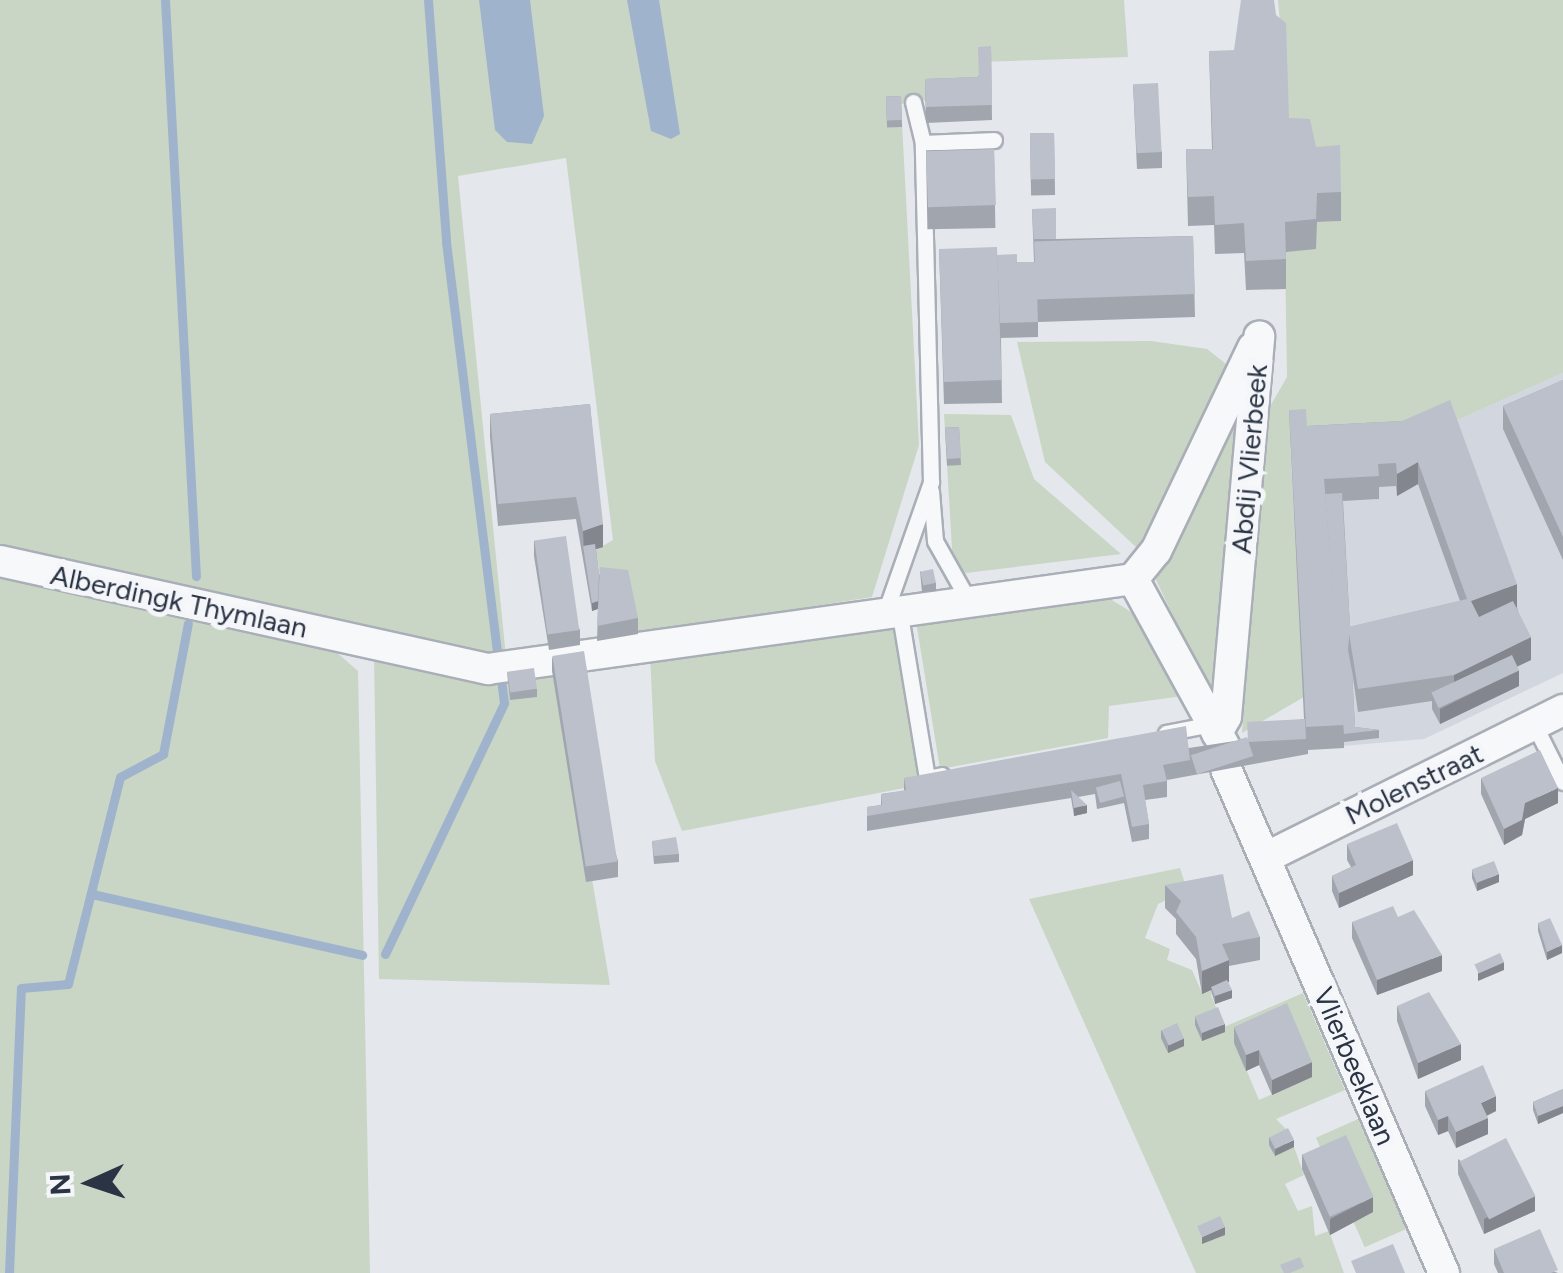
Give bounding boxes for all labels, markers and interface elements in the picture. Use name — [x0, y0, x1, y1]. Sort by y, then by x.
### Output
street label: Abdij Vlierbeek — [1224, 363, 1274, 555]
street label: Alberdingk Thymlaan — [48, 557, 310, 645]
street label: Molenstraat — [1340, 736, 1488, 832]
street label: Vlierbeeklaan — [1307, 982, 1403, 1150]
north arrow — [40, 1133, 140, 1233]
text: N — [42, 1173, 78, 1196]

